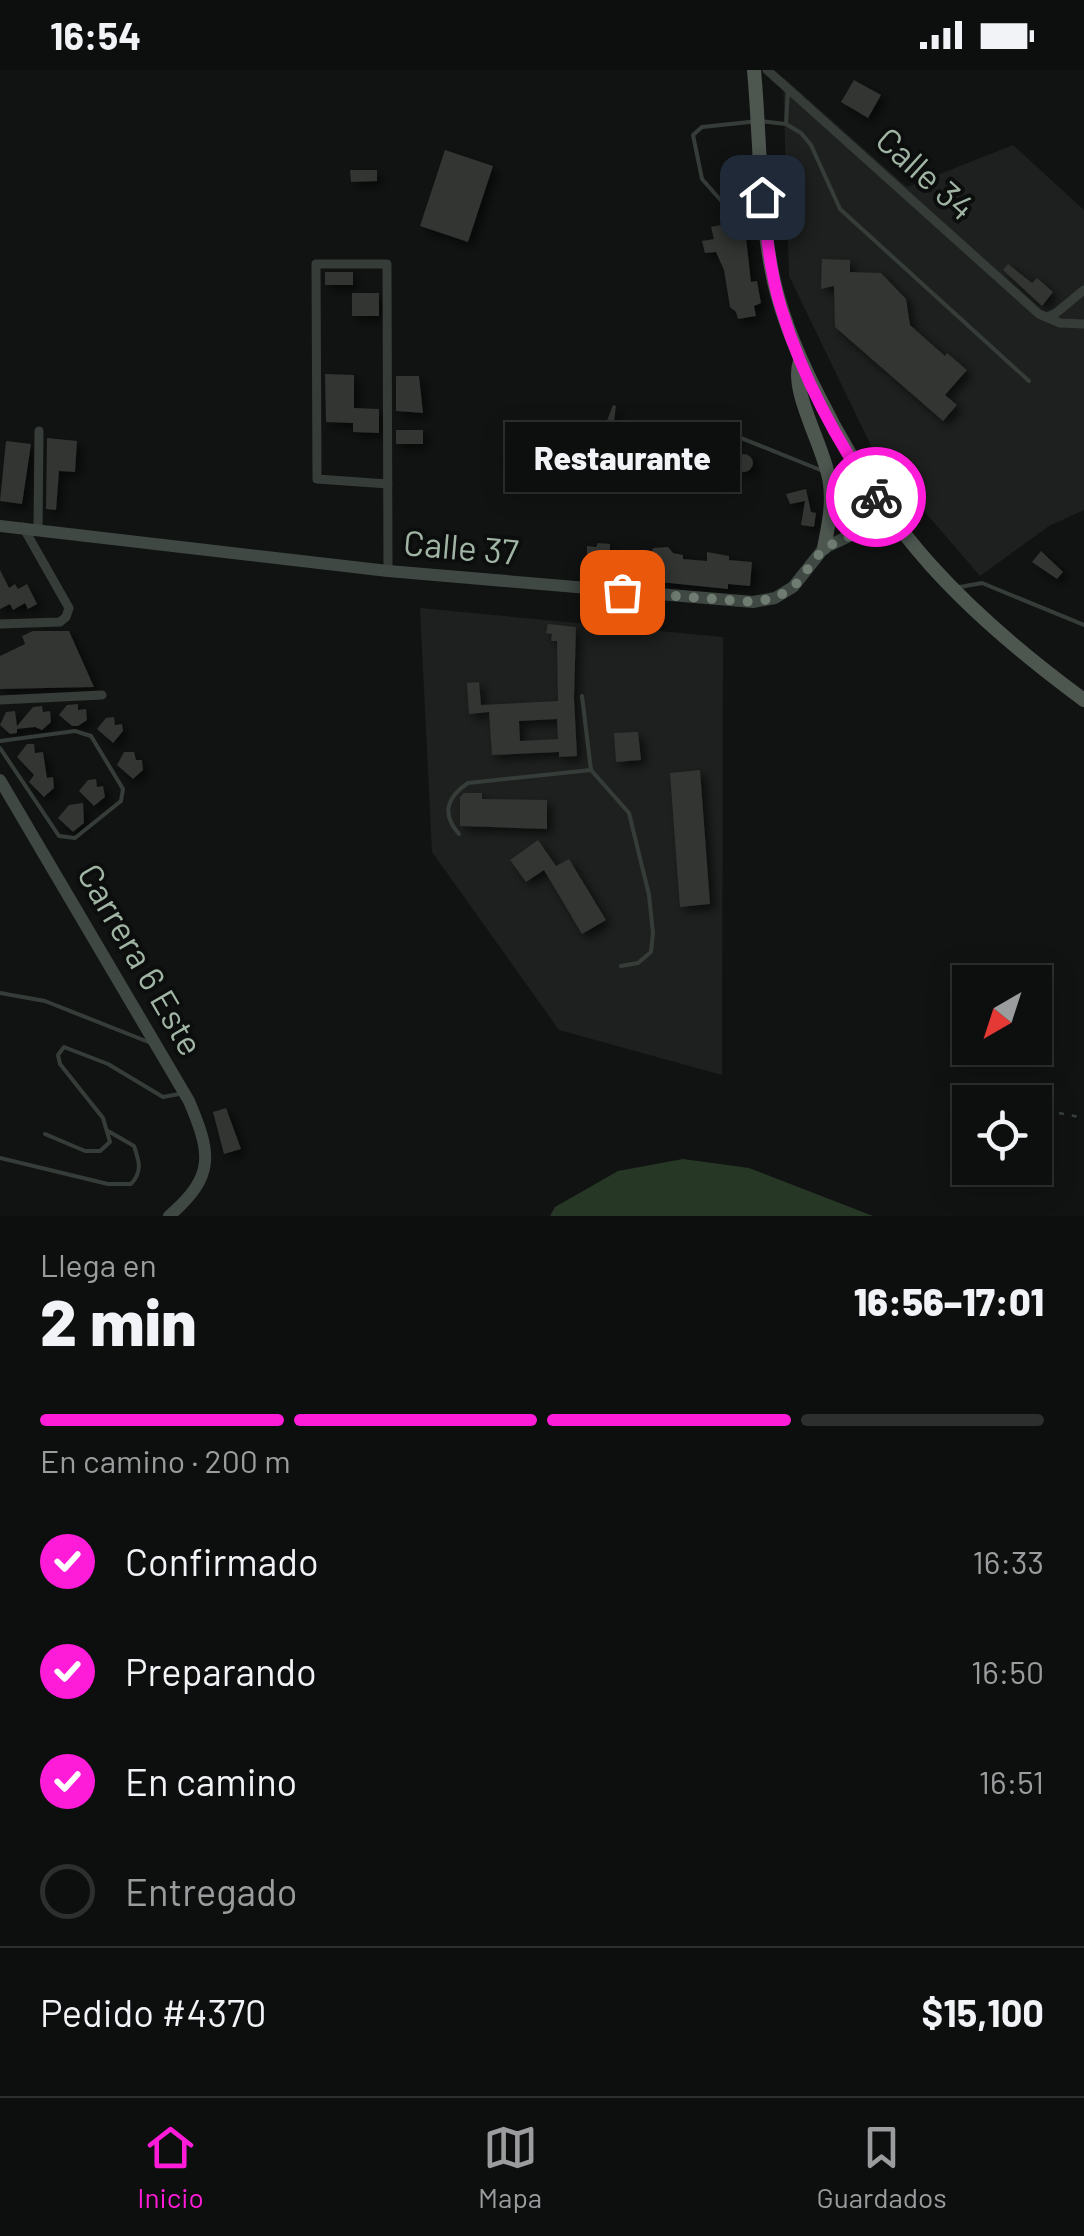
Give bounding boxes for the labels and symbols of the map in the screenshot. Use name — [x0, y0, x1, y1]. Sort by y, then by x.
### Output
street label: Calle 34 — [868, 117, 984, 228]
pin — [720, 155, 805, 240]
callout: Restaurante — [504, 422, 740, 492]
courier — [826, 447, 926, 547]
street label: Calle 37 — [402, 520, 520, 572]
pin — [580, 550, 665, 635]
street label: Carrera 6 Este — [70, 856, 213, 1062]
north arrow — [952, 965, 1052, 1065]

